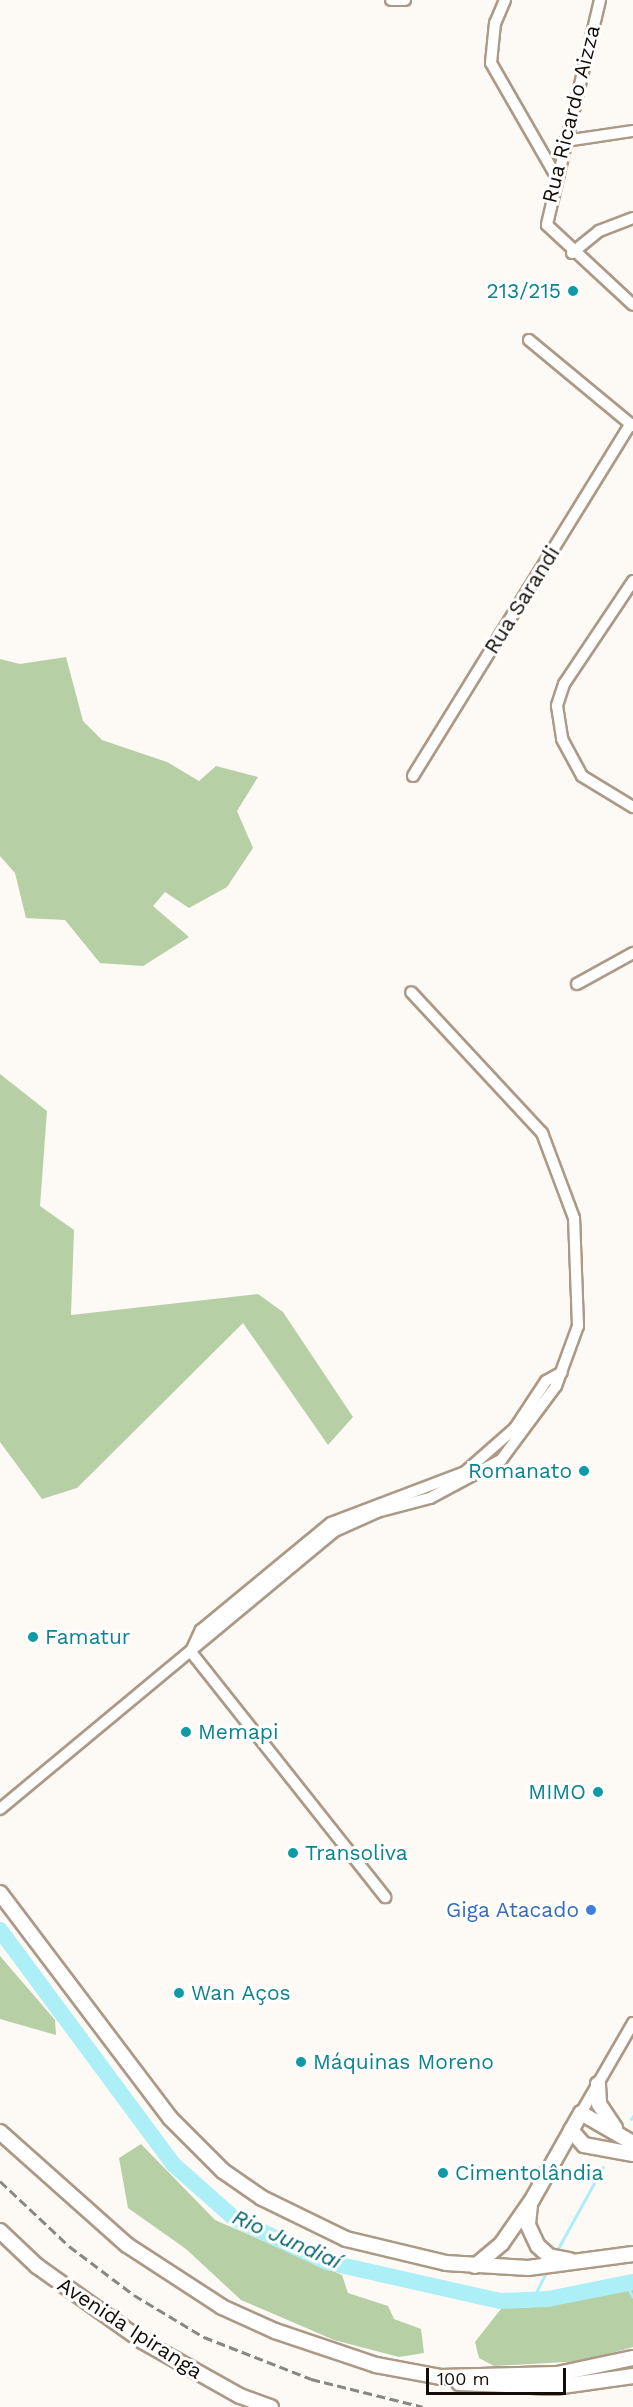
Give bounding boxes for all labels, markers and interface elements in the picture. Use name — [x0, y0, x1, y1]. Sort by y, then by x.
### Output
street label: Rua Ricardo Aizza — [537, 22, 605, 206]
place label: 213/215 — [486, 278, 561, 304]
marker: 213/215 — [566, 284, 580, 298]
street label: Rua Sarandi — [479, 541, 565, 659]
place label: Romanato — [468, 1458, 572, 1484]
marker: Romanato — [577, 1464, 591, 1478]
place label: Famatur — [45, 1624, 130, 1650]
marker: Famatur — [26, 1630, 40, 1644]
place label: Memapi — [198, 1719, 279, 1745]
marker: Memapi — [179, 1725, 193, 1739]
place label: MIMO — [528, 1779, 586, 1805]
marker: MIMO — [591, 1785, 605, 1799]
place label: Transoliva — [305, 1840, 408, 1866]
marker: Transoliva — [286, 1846, 300, 1860]
place label: Giga Atacado — [445, 1897, 579, 1923]
marker: Giga Atacado — [584, 1903, 598, 1917]
place label: Wan Aços — [191, 1980, 291, 2006]
marker: Wan Aços — [172, 1986, 186, 2000]
place label: Máquinas Moreno — [313, 2049, 494, 2075]
marker: Máquinas Moreno — [294, 2055, 308, 2069]
place label: Cimentolândia — [455, 2160, 603, 2186]
marker: Cimentolândia — [436, 2166, 450, 2180]
water label: Rio Jundiaí — [228, 2203, 346, 2275]
street label: Avenida Ipiranga — [53, 2272, 207, 2384]
scale bar — [429, 2356, 568, 2394]
text: 100 m — [437, 2368, 490, 2389]

